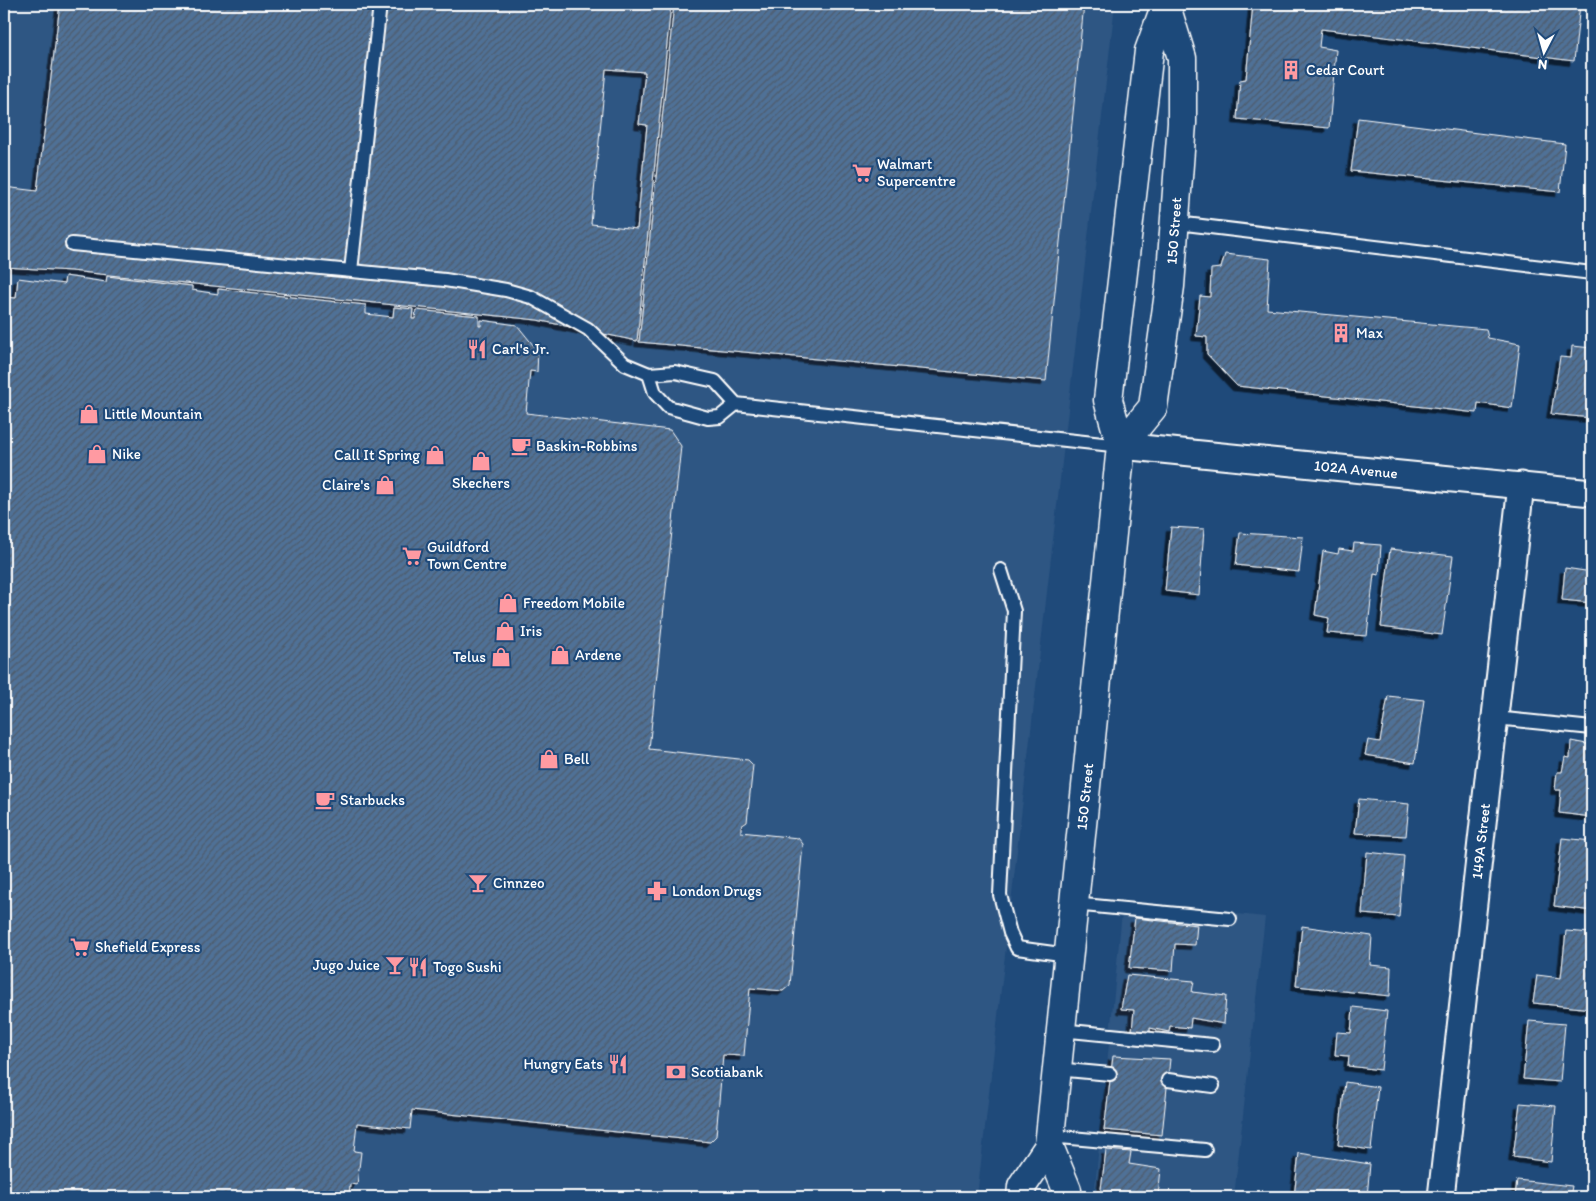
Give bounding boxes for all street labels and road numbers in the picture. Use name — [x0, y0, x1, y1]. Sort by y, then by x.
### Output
street label: 150 Street — [1163, 196, 1186, 265]
street label: 102A Avenue — [1313, 456, 1399, 483]
street label: 150 Street — [1073, 762, 1097, 831]
street label: 149A Street — [1468, 802, 1494, 880]

